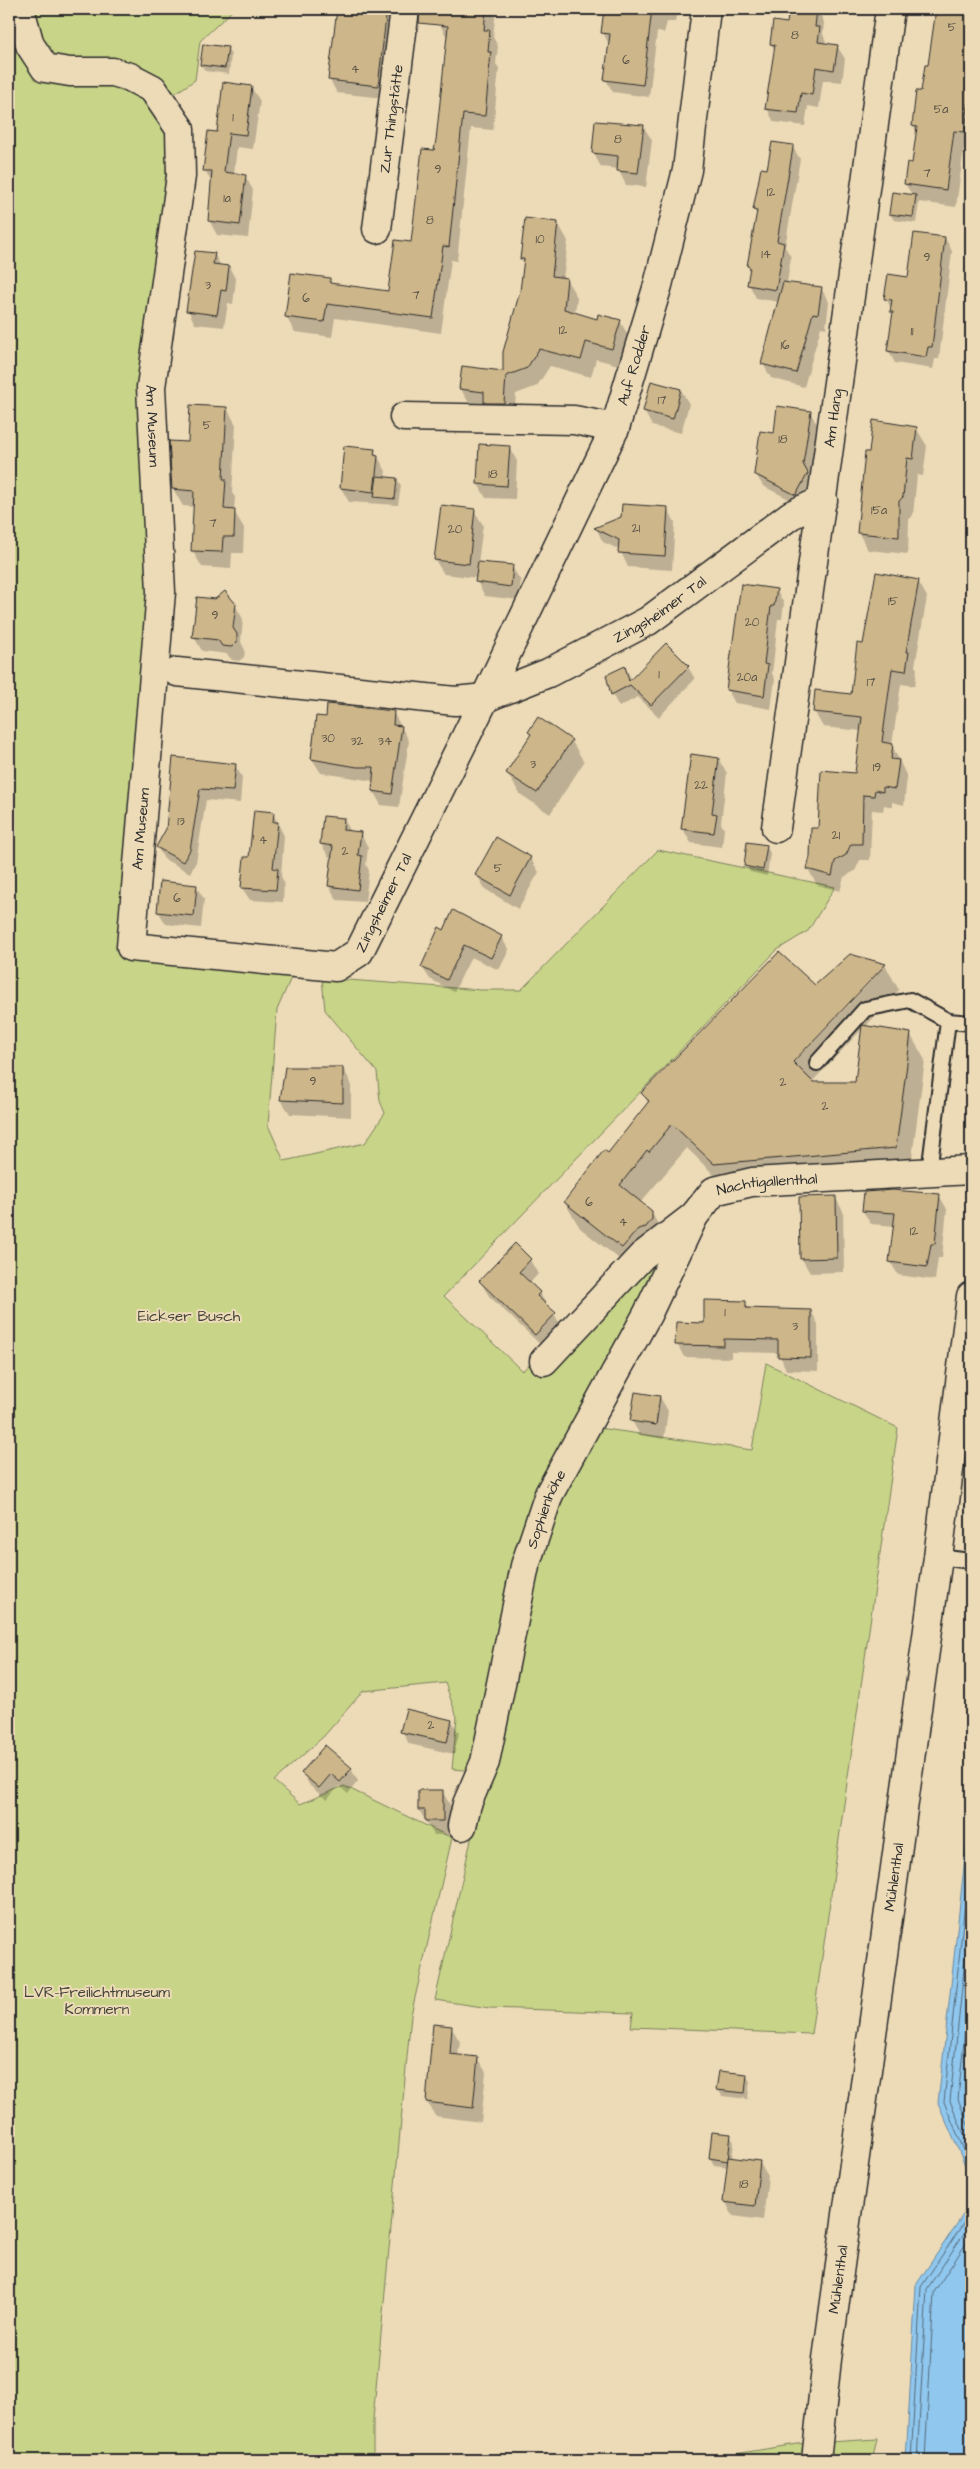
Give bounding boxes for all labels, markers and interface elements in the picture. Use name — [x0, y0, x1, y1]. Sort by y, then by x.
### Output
house number: 5 — [948, 19, 957, 36]
house number: 8 — [791, 27, 799, 44]
house number: 6 — [622, 52, 630, 69]
house number: 4 — [351, 61, 359, 78]
street label: Zur Thingstätte — [374, 63, 408, 175]
house number: 5a — [934, 101, 948, 118]
house number: 1 — [232, 109, 234, 126]
house number: 8 — [614, 131, 622, 148]
house number: 9 — [435, 161, 442, 178]
house number: 7 — [923, 165, 931, 182]
house number: 12 — [767, 184, 775, 201]
house number: 1a — [223, 190, 231, 207]
house number: 8 — [426, 212, 434, 229]
house number: 10 — [535, 231, 545, 248]
house number: 14 — [761, 246, 771, 263]
house number: 9 — [924, 249, 931, 266]
house number: 3 — [205, 277, 211, 294]
house number: 7 — [412, 287, 420, 304]
house number: 6 — [302, 290, 310, 307]
house number: 12 — [559, 322, 567, 339]
street label: Auf Rodder — [612, 322, 656, 408]
house number: 11 — [910, 323, 914, 340]
house number: 16 — [780, 337, 790, 354]
street label: Am Museum — [140, 384, 165, 468]
street label: Am Hang — [819, 387, 849, 449]
house number: 17 — [658, 392, 667, 409]
house number: 5 — [203, 417, 212, 434]
house number: 18 — [778, 431, 788, 448]
house number: 18 — [488, 466, 498, 483]
house number: 15a — [871, 502, 887, 519]
house number: 7 — [209, 515, 217, 532]
house number: 21 — [632, 520, 641, 537]
house number: 20 — [448, 521, 463, 538]
street label: Zingsheimer Tal — [609, 571, 710, 648]
house number: 15 — [888, 593, 899, 610]
house number: 9 — [212, 607, 219, 624]
house number: 20 — [745, 614, 760, 631]
house number: 1 — [658, 666, 660, 683]
house number: 20a — [737, 669, 757, 686]
house number: 17 — [867, 674, 876, 691]
house number: 30 — [321, 730, 335, 747]
house number: 32 — [351, 733, 364, 750]
house number: 34 — [378, 733, 392, 750]
house number: 3 — [530, 756, 536, 773]
house number: 19 — [873, 759, 881, 776]
house number: 22 — [694, 777, 708, 794]
street label: Am Museum — [127, 787, 155, 871]
house number: 13 — [177, 813, 185, 830]
house number: 21 — [832, 827, 841, 844]
house number: 4 — [259, 832, 267, 849]
house number: 2 — [342, 843, 349, 860]
street label: Zingsheimer Tal — [350, 850, 417, 956]
house number: 5 — [494, 860, 503, 877]
house number: 6 — [173, 890, 181, 907]
house number: 9 — [310, 1073, 317, 1090]
house number: 2 — [780, 1074, 787, 1091]
house number: 2 — [822, 1098, 829, 1115]
street label: Nachtigallenthal — [714, 1168, 818, 1201]
house number: 6 — [585, 1194, 593, 1211]
house number: 4 — [619, 1214, 627, 1231]
house number: 12 — [910, 1223, 918, 1240]
house number: 1 — [724, 1304, 726, 1321]
park label: Eickser Busch — [138, 1306, 241, 1327]
house number: 3 — [792, 1318, 798, 1335]
street label: Sophienhöhe — [521, 1466, 571, 1551]
house number: 2 — [428, 1717, 435, 1734]
street label: Mühlenthal — [879, 1842, 909, 1913]
park label: LVR-Freilichtmuseum Kommern — [24, 1982, 170, 2020]
house number: 18 — [739, 2176, 749, 2193]
street label: Mühlenthal — [823, 2244, 853, 2315]

